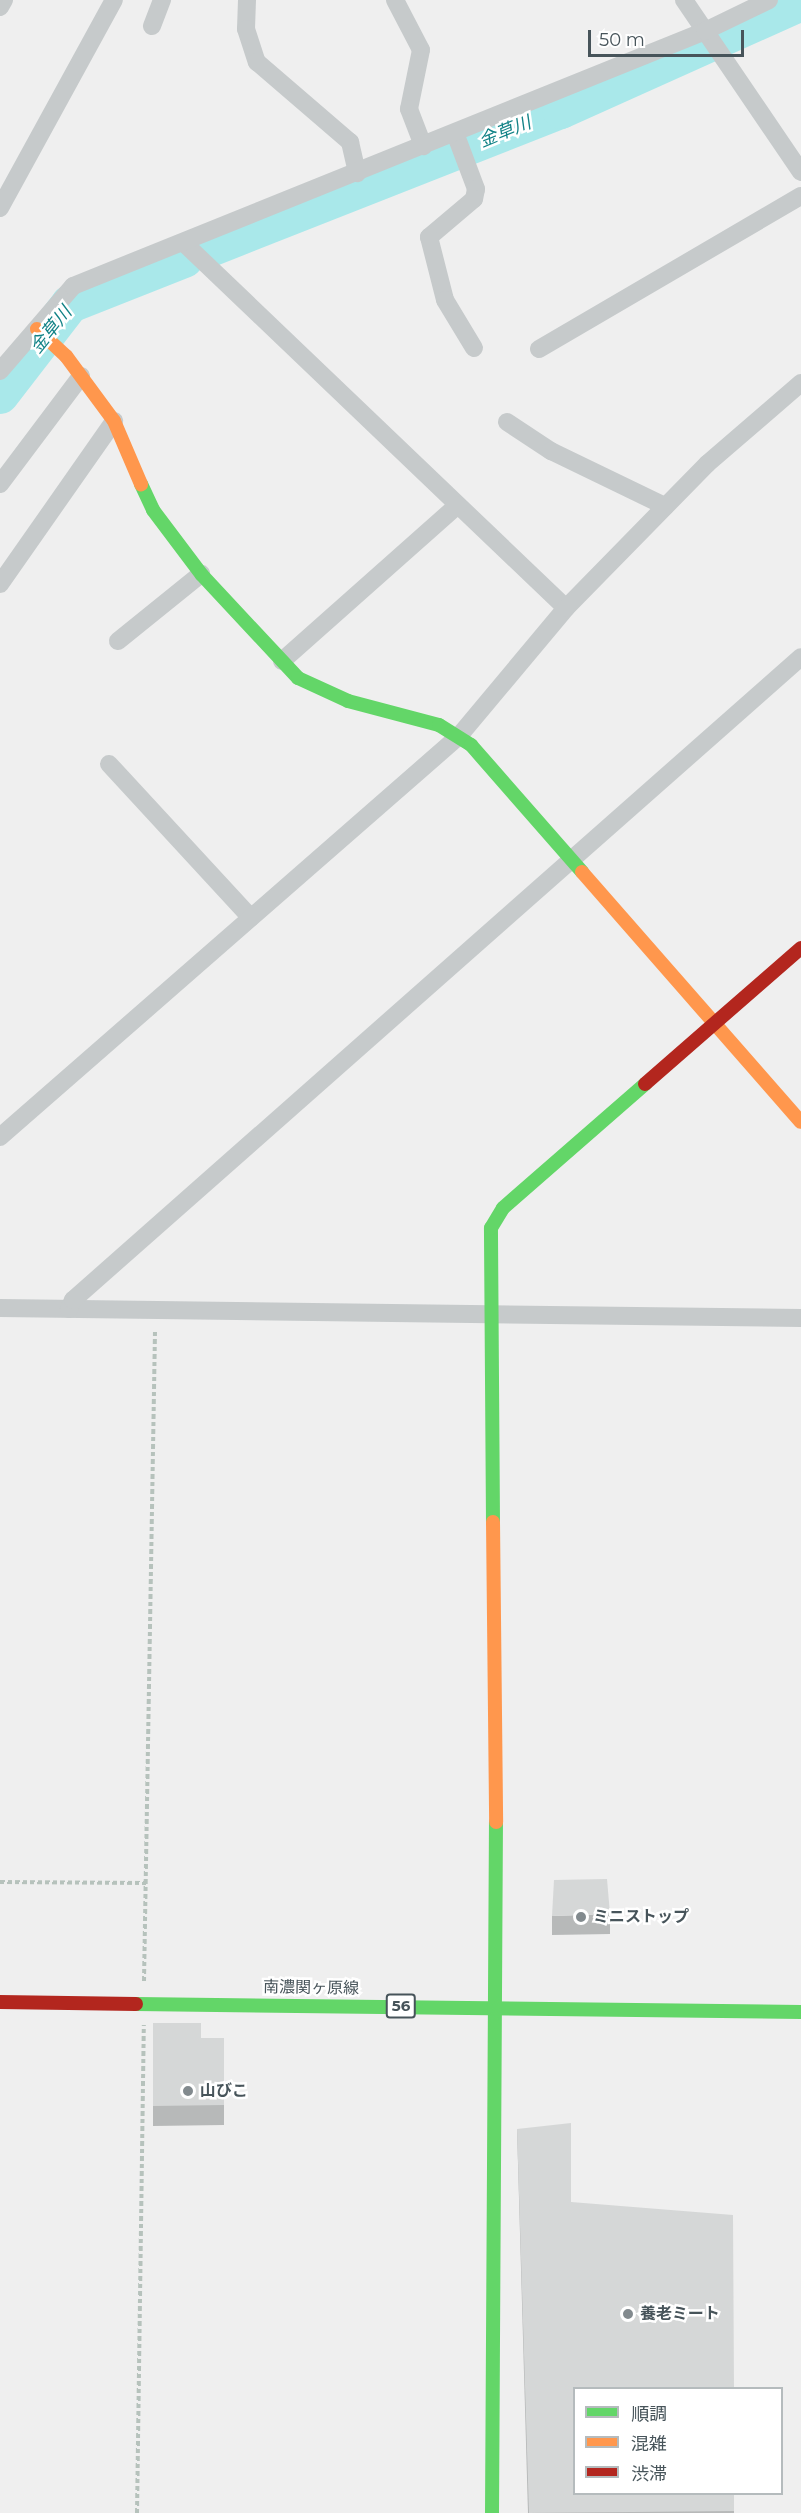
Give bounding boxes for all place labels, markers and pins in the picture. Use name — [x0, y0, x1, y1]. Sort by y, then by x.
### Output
place label: ミニストップ — [593, 1907, 689, 1927]
marker: ミニストップ — [574, 1910, 588, 1924]
place label: 山びこ — [200, 2081, 248, 2101]
marker: 山びこ — [181, 2084, 195, 2098]
place label: 養老ミート — [640, 2304, 720, 2324]
marker: 養老ミート — [621, 2307, 635, 2321]

